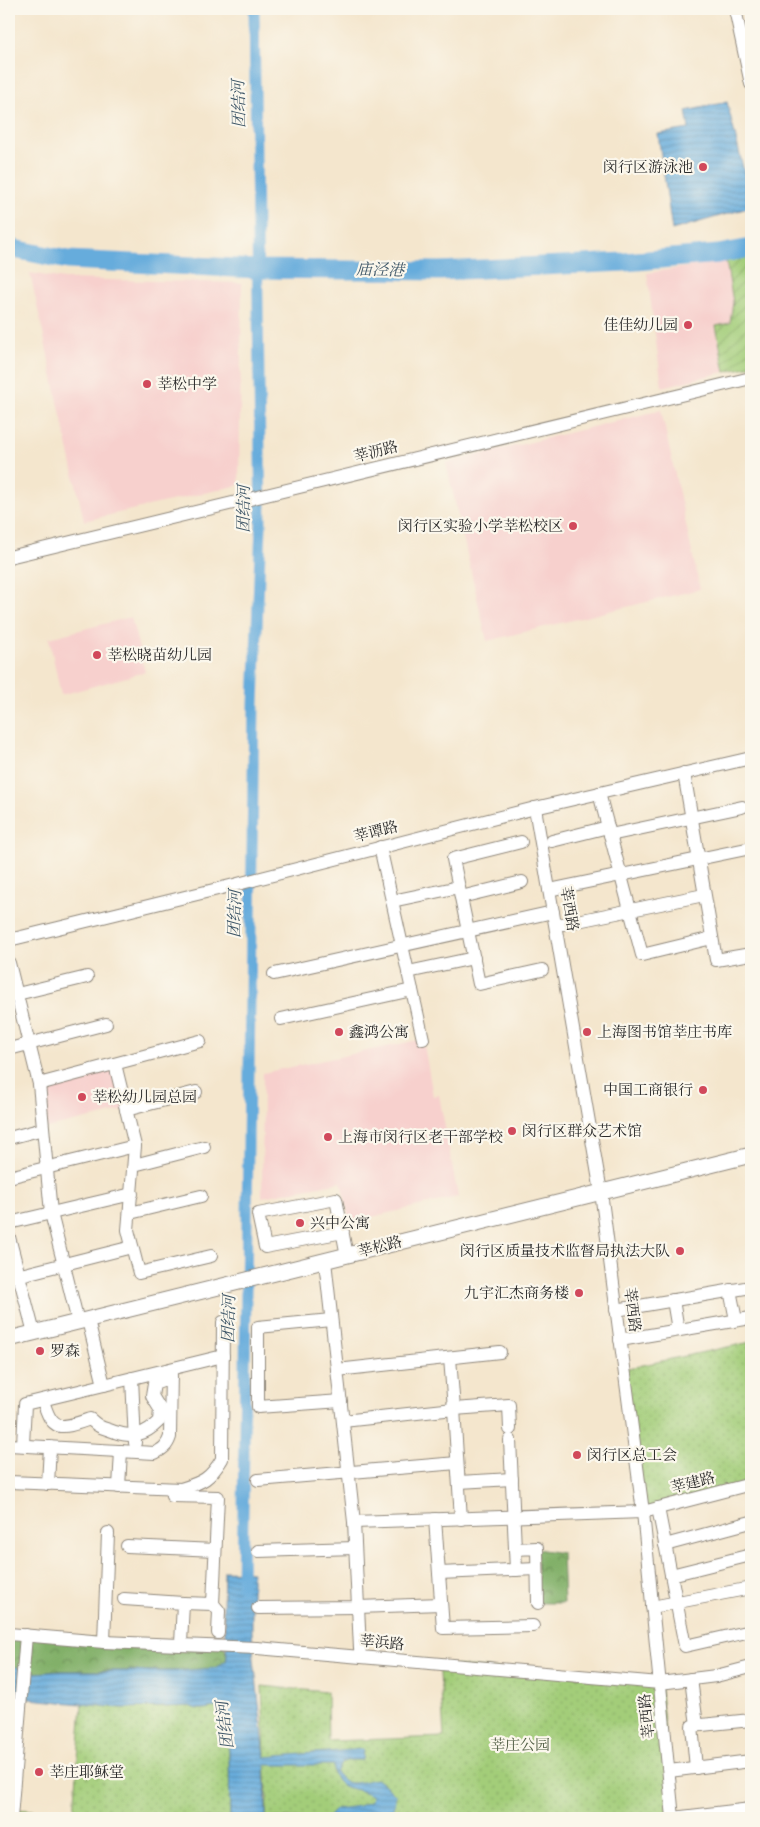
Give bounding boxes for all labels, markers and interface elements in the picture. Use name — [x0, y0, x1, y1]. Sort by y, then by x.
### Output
water label: 团结河 — [229, 77, 249, 128]
place label: 闵行区游泳池 — [603, 158, 693, 177]
marker: 闵行区游泳池 — [697, 161, 709, 173]
water label: 庙泾港 — [356, 260, 406, 280]
place label: 佳佳幼儿园 — [603, 316, 678, 335]
marker: 佳佳幼儿园 — [682, 319, 694, 331]
place label: 莘松中学 — [157, 375, 217, 394]
marker: 莘松中学 — [141, 378, 153, 390]
street label: 莘沥路 — [352, 437, 400, 467]
water label: 团结河 — [234, 482, 254, 533]
place label: 闵行区实验小学莘松校区 — [398, 517, 563, 536]
marker: 闵行区实验小学莘松校区 — [567, 520, 579, 532]
place label: 莘松晓苗幼儿园 — [107, 646, 212, 665]
marker: 莘松晓苗幼儿园 — [91, 649, 103, 661]
street label: 莘谭路 — [352, 817, 400, 847]
street label: 莘西路 — [556, 885, 582, 933]
water label: 团结河 — [225, 887, 245, 938]
place label: 鑫鸿公寓 — [349, 1023, 409, 1042]
place label: 上海图书馆莘庄书库 — [597, 1023, 732, 1042]
marker: 鑫鸿公寓 — [333, 1026, 345, 1038]
marker: 上海图书馆莘庄书库 — [581, 1026, 593, 1038]
place label: 中国工商银行 — [603, 1081, 693, 1100]
marker: 中国工商银行 — [697, 1084, 709, 1096]
place label: 莘松幼儿园总园 — [92, 1088, 197, 1107]
marker: 莘松幼儿园总园 — [76, 1091, 88, 1103]
place label: 闵行区群众艺术馆 — [522, 1122, 642, 1141]
marker: 闵行区群众艺术馆 — [506, 1125, 518, 1137]
place label: 上海市闵行区老干部学校 — [338, 1128, 503, 1147]
marker: 上海市闵行区老干部学校 — [322, 1131, 334, 1143]
place label: 兴中公寓 — [310, 1214, 370, 1233]
marker: 兴中公寓 — [294, 1217, 306, 1229]
street label: 莘松路 — [356, 1232, 404, 1262]
place label: 闵行区质量技术监督局执法大队 — [460, 1242, 670, 1261]
marker: 闵行区质量技术监督局执法大队 — [674, 1245, 686, 1257]
place label: 九宇汇杰商务楼 — [464, 1284, 569, 1303]
marker: 九宇汇杰商务楼 — [573, 1287, 585, 1299]
street label: 莘西路 — [620, 1287, 644, 1333]
water label: 团结河 — [219, 1292, 239, 1343]
place label: 罗森 — [50, 1342, 80, 1361]
marker: 罗森 — [34, 1345, 46, 1357]
place label: 闵行区总工会 — [587, 1446, 677, 1465]
marker: 闵行区总工会 — [571, 1449, 583, 1461]
street label: 莘建路 — [669, 1468, 717, 1498]
street label: 莘浜路 — [359, 1632, 405, 1654]
street label: 莘西路 — [635, 1693, 659, 1739]
water label: 团结河 — [212, 1697, 238, 1750]
park label: 莘庄公园 — [490, 1736, 550, 1755]
place label: 莘庄耶稣堂 — [49, 1763, 124, 1782]
marker: 莘庄耶稣堂 — [33, 1766, 45, 1778]

